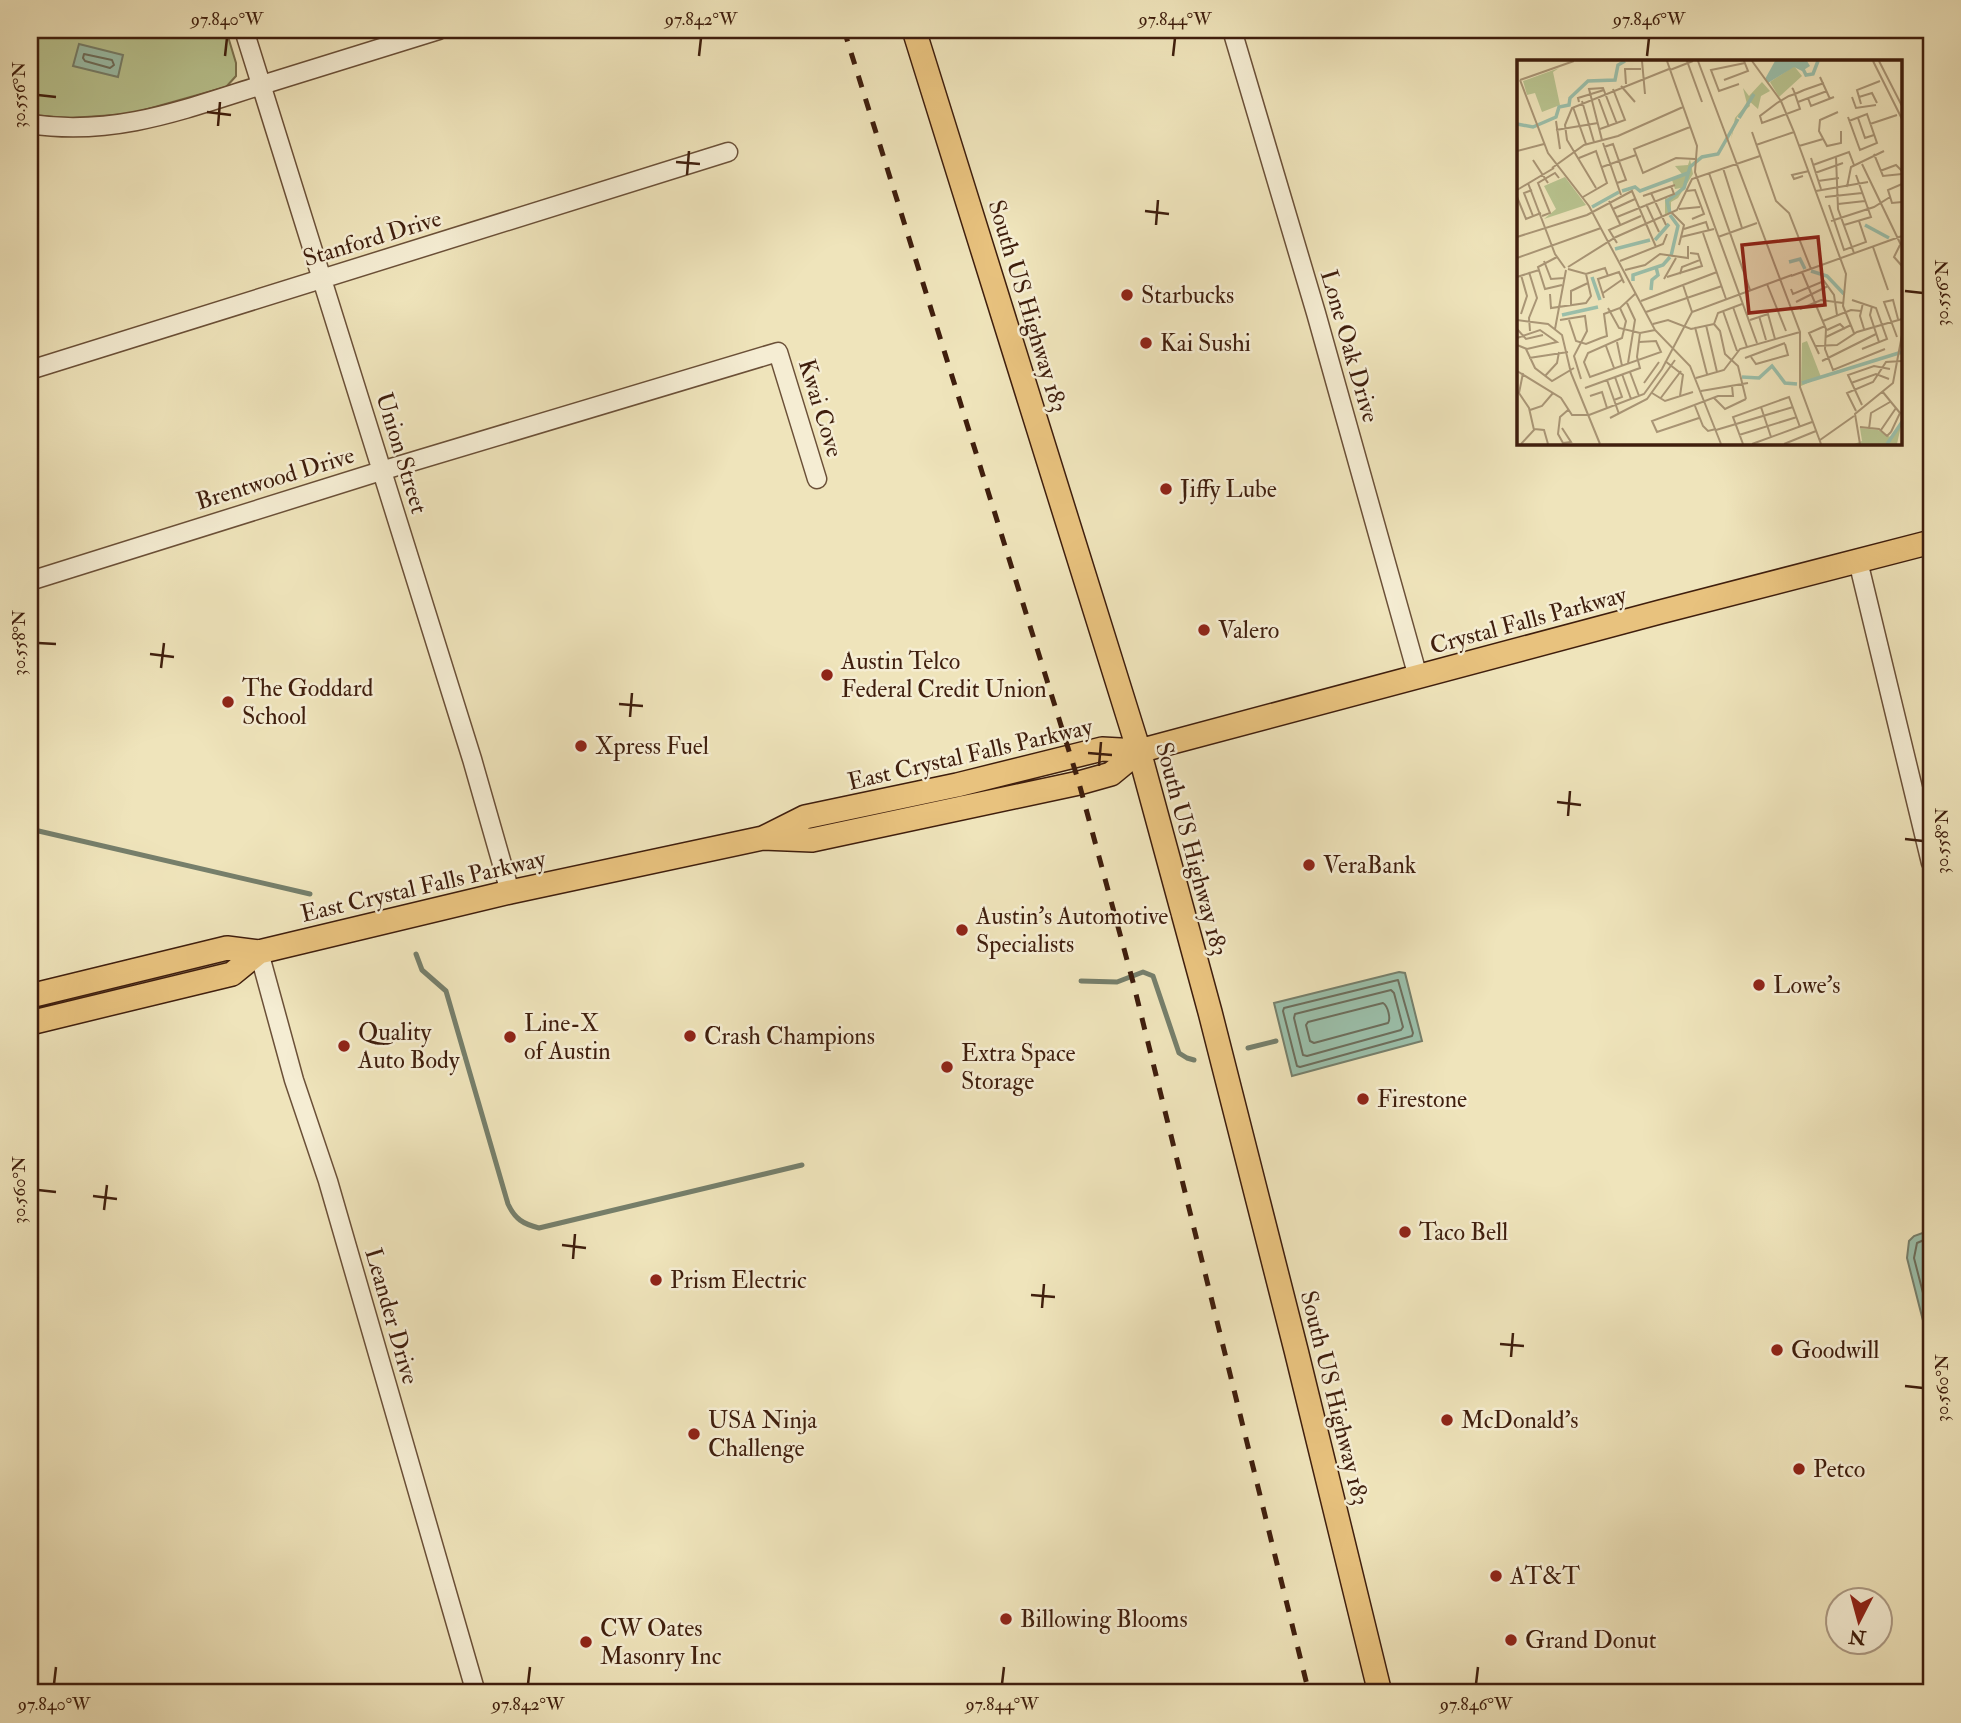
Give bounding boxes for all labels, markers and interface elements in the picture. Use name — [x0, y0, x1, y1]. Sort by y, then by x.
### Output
text: 97.840°W — [189, 8, 264, 31]
text: 97.842°W — [663, 8, 738, 31]
text: 97.844°W — [1136, 8, 1212, 31]
text: 97.846°W — [1611, 8, 1686, 31]
inset map — [1517, 60, 1902, 444]
text: 30.556°N — [8, 62, 31, 128]
street label: South US Highway 183 — [980, 196, 1075, 416]
street label: Stanford Drive — [299, 203, 445, 274]
text: 30.556°N — [1931, 260, 1954, 326]
street label: Lone Oak Drive — [1313, 266, 1386, 426]
place label: Starbucks — [1141, 280, 1234, 311]
marker: Starbucks — [1119, 287, 1135, 303]
place label: Kai Sushi — [1160, 328, 1251, 359]
marker: Kai Sushi — [1138, 335, 1154, 351]
street label: Kwai Cove — [791, 355, 850, 461]
street label: Union Street — [368, 389, 435, 518]
street label: Brentwood Drive — [192, 440, 358, 517]
place label: Jiffy Lube — [1179, 474, 1277, 505]
marker: Jiffy Lube — [1158, 481, 1174, 497]
street label: Crystal Falls Parkway — [1426, 579, 1630, 662]
text: 30.558°N — [8, 610, 31, 676]
place label: Valero — [1218, 615, 1279, 646]
marker: Valero — [1196, 622, 1212, 638]
place label: Austin Telco Federal Credit Union — [840, 646, 1047, 705]
marker: Austin Telco Federal Credit Union — [819, 667, 835, 683]
place label: The Goddard School — [242, 673, 374, 732]
marker: The Goddard School — [220, 694, 236, 710]
street label: East Crystal Falls Parkway — [845, 711, 1096, 798]
place label: Xpress Fuel — [595, 731, 709, 762]
marker: Xpress Fuel — [573, 738, 589, 754]
street label: South US Highway 183 — [1148, 739, 1235, 960]
text: 30.558°N — [1931, 808, 1954, 874]
street label: East Crystal Falls Parkway — [298, 843, 549, 930]
place label: VeraBank — [1323, 850, 1417, 881]
marker: VeraBank — [1301, 857, 1317, 873]
place label: Austin's Automotive Specialists — [975, 901, 1168, 960]
marker: Austin's Automotive Specialists — [954, 922, 970, 938]
place label: Lowe's — [1773, 970, 1841, 1001]
marker: Lowe's — [1751, 977, 1767, 993]
place label: Line-X of Austin — [524, 1008, 611, 1067]
place label: Quality Auto Body — [357, 1017, 460, 1076]
place label: Crash Champions — [704, 1021, 875, 1052]
marker: Crash Champions — [682, 1028, 698, 1044]
marker: Line-X of Austin — [502, 1029, 518, 1045]
marker: Quality Auto Body — [336, 1038, 352, 1054]
place label: Extra Space Storage — [961, 1038, 1076, 1097]
marker: Extra Space Storage — [939, 1059, 955, 1075]
place label: Firestone — [1377, 1084, 1467, 1115]
marker: Firestone — [1355, 1091, 1371, 1107]
text: 30.560°N — [8, 1156, 31, 1224]
place label: Taco Bell — [1419, 1217, 1508, 1248]
marker: Taco Bell — [1397, 1224, 1413, 1240]
street label: Leander Drive — [357, 1244, 426, 1388]
place label: Prism Electric — [670, 1265, 807, 1296]
marker: Prism Electric — [648, 1272, 664, 1288]
street label: South US Highway 183 — [1293, 1287, 1376, 1509]
place label: Goodwill — [1791, 1335, 1879, 1366]
marker: Goodwill — [1769, 1342, 1785, 1358]
text: 30.560°N — [1931, 1354, 1954, 1422]
place label: USA Ninja Challenge — [708, 1405, 818, 1464]
place label: McDonald's — [1461, 1405, 1579, 1436]
marker: McDonald's — [1439, 1412, 1455, 1428]
marker: USA Ninja Challenge — [686, 1426, 702, 1442]
place label: Petco — [1813, 1454, 1865, 1485]
marker: Petco — [1791, 1461, 1807, 1477]
place label: AT&T — [1509, 1561, 1580, 1592]
marker: AT&T — [1488, 1568, 1504, 1584]
north arrow — [1825, 1586, 1895, 1656]
place label: Billowing Blooms — [1020, 1604, 1188, 1635]
marker: Billowing Blooms — [998, 1611, 1014, 1627]
place label: CW Oates Masonry Inc — [600, 1613, 722, 1672]
text: N — [1847, 1624, 1868, 1650]
place label: Grand Donut — [1525, 1625, 1657, 1656]
marker: Grand Donut — [1503, 1632, 1519, 1648]
marker: CW Oates Masonry Inc — [578, 1634, 594, 1650]
text: 97.840°W — [16, 1693, 91, 1716]
text: 97.842°W — [490, 1693, 565, 1716]
text: 97.844°W — [963, 1693, 1039, 1716]
text: 97.846°W — [1438, 1693, 1513, 1716]

